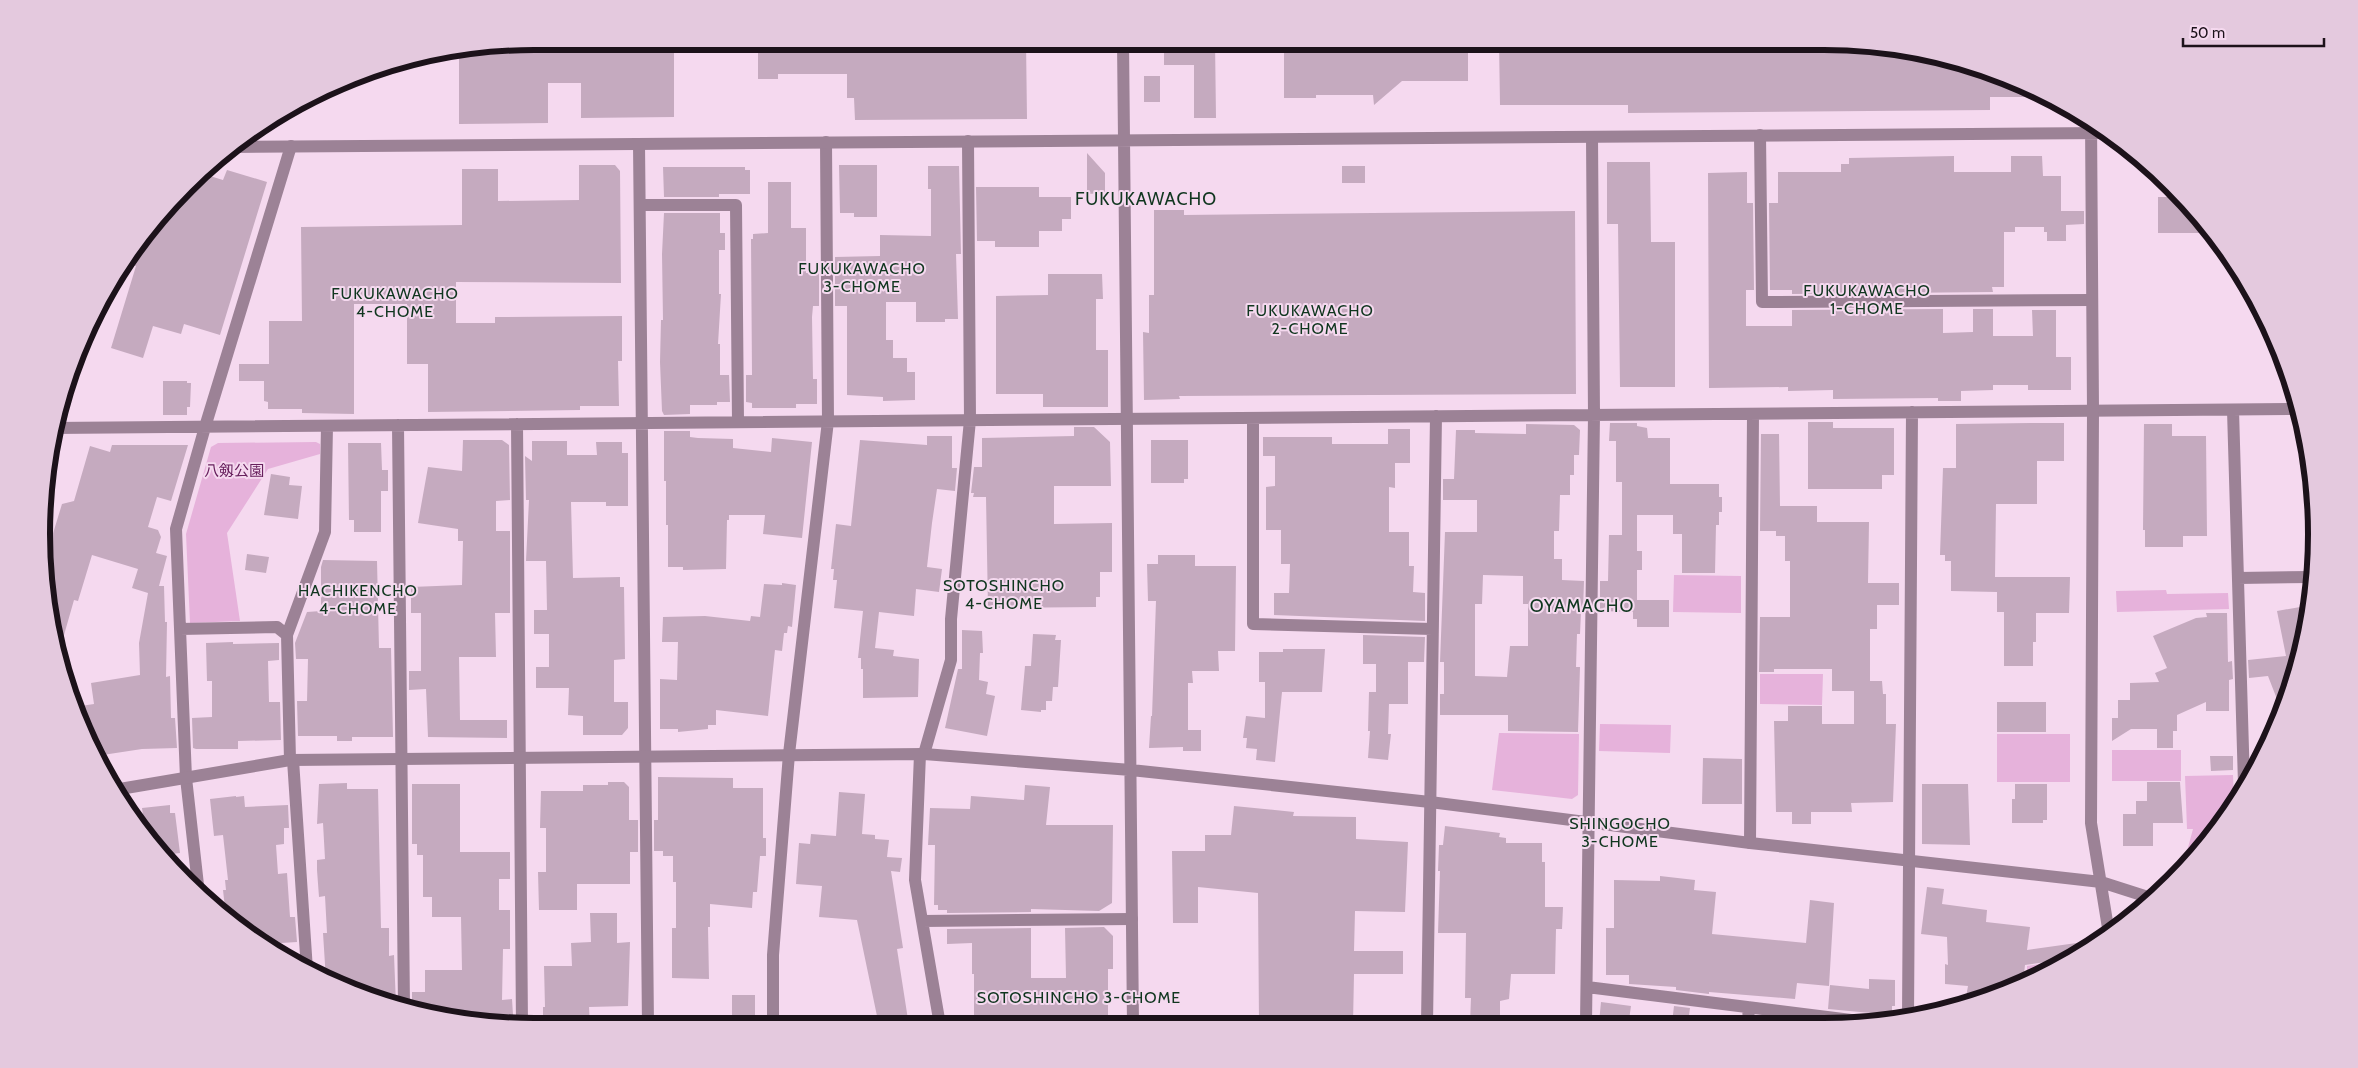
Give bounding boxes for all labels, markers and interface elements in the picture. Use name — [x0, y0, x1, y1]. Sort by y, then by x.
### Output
scale bar — [2183, 15, 2324, 47]
text: 50 m — [2190, 24, 2225, 42]
district label: FUKUKAWACHO — [1075, 188, 1217, 210]
district label: FUKUKAWACHO 3-CHOME — [798, 259, 926, 296]
district label: FUKUKAWACHO 1-CHOME — [1803, 281, 1931, 318]
district label: FUKUKAWACHO 4-CHOME — [331, 284, 459, 321]
district label: FUKUKAWACHO 2-CHOME — [1246, 301, 1374, 338]
park label: 八剱公園 — [204, 462, 264, 480]
district label: SOTOSHINCHO 4-CHOME — [943, 576, 1065, 613]
district label: HACHIKENCHO 4-CHOME — [298, 581, 418, 618]
district label: OYAMACHO — [1530, 595, 1634, 617]
district label: SHINGOCHO 3-CHOME — [1569, 814, 1671, 851]
district label: SOTOSHINCHO 3-CHOME — [977, 988, 1181, 1007]

